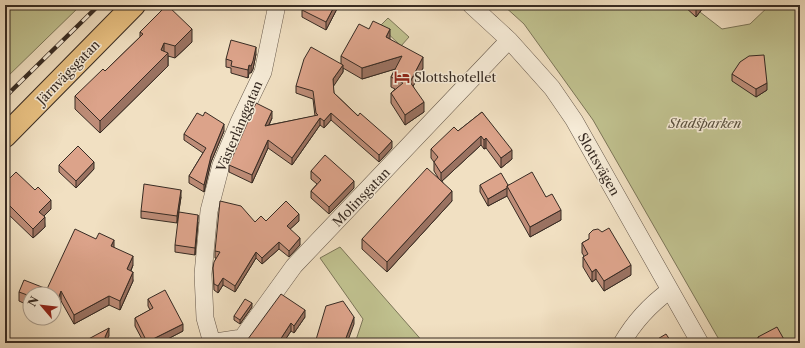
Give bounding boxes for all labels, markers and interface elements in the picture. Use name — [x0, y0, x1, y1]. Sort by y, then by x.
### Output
street label: Järnvägsgatan — [32, 36, 103, 109]
hotel icon: Slottshotellet — [393, 68, 411, 86]
place label: Slottshotellet — [414, 69, 496, 85]
street label: Västerlånggatan — [212, 78, 265, 175]
park label: Stadsparken — [668, 115, 742, 131]
street label: Slottsvägen — [575, 130, 623, 198]
street label: Molinsgatan — [329, 164, 393, 230]
north arrow — [22, 286, 62, 326]
text: N — [25, 293, 42, 309]

